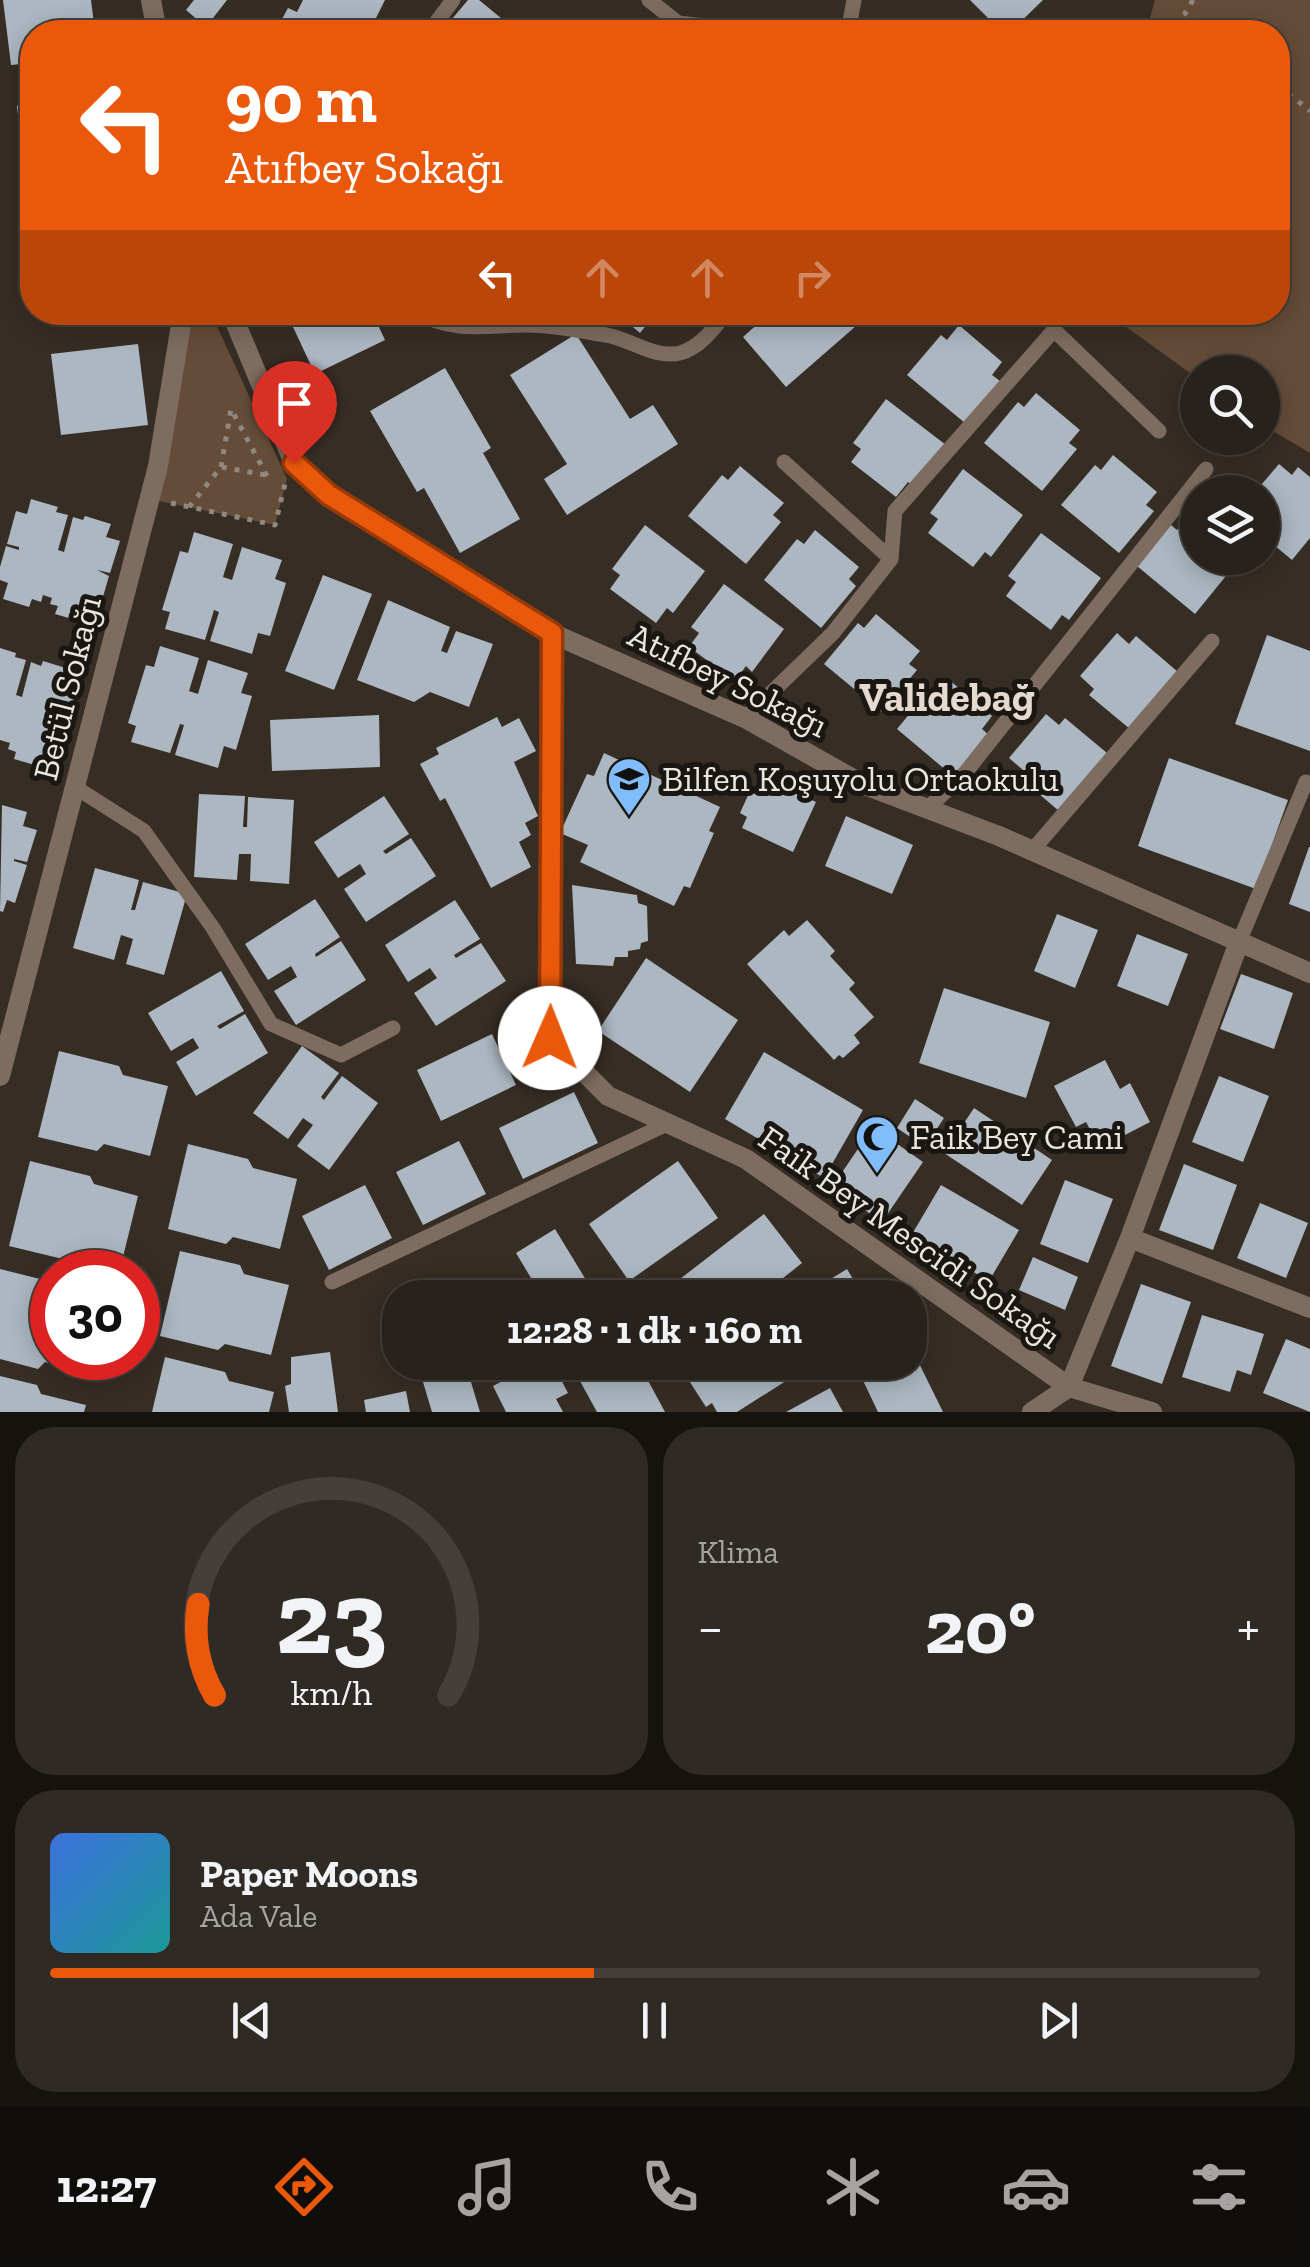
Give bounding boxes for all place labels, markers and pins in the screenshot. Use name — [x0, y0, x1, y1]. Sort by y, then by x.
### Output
pin — [252, 361, 337, 464]
school or university icon: Bilfen Koşuyolu Ortaokulu — [606, 756, 652, 817]
place label: Bilfen Koşuyolu Ortaokulu — [662, 758, 1059, 800]
mosque icon: Faik Bey Cami — [854, 1114, 900, 1175]
place label: Faik Bey Cami — [910, 1116, 1124, 1158]

